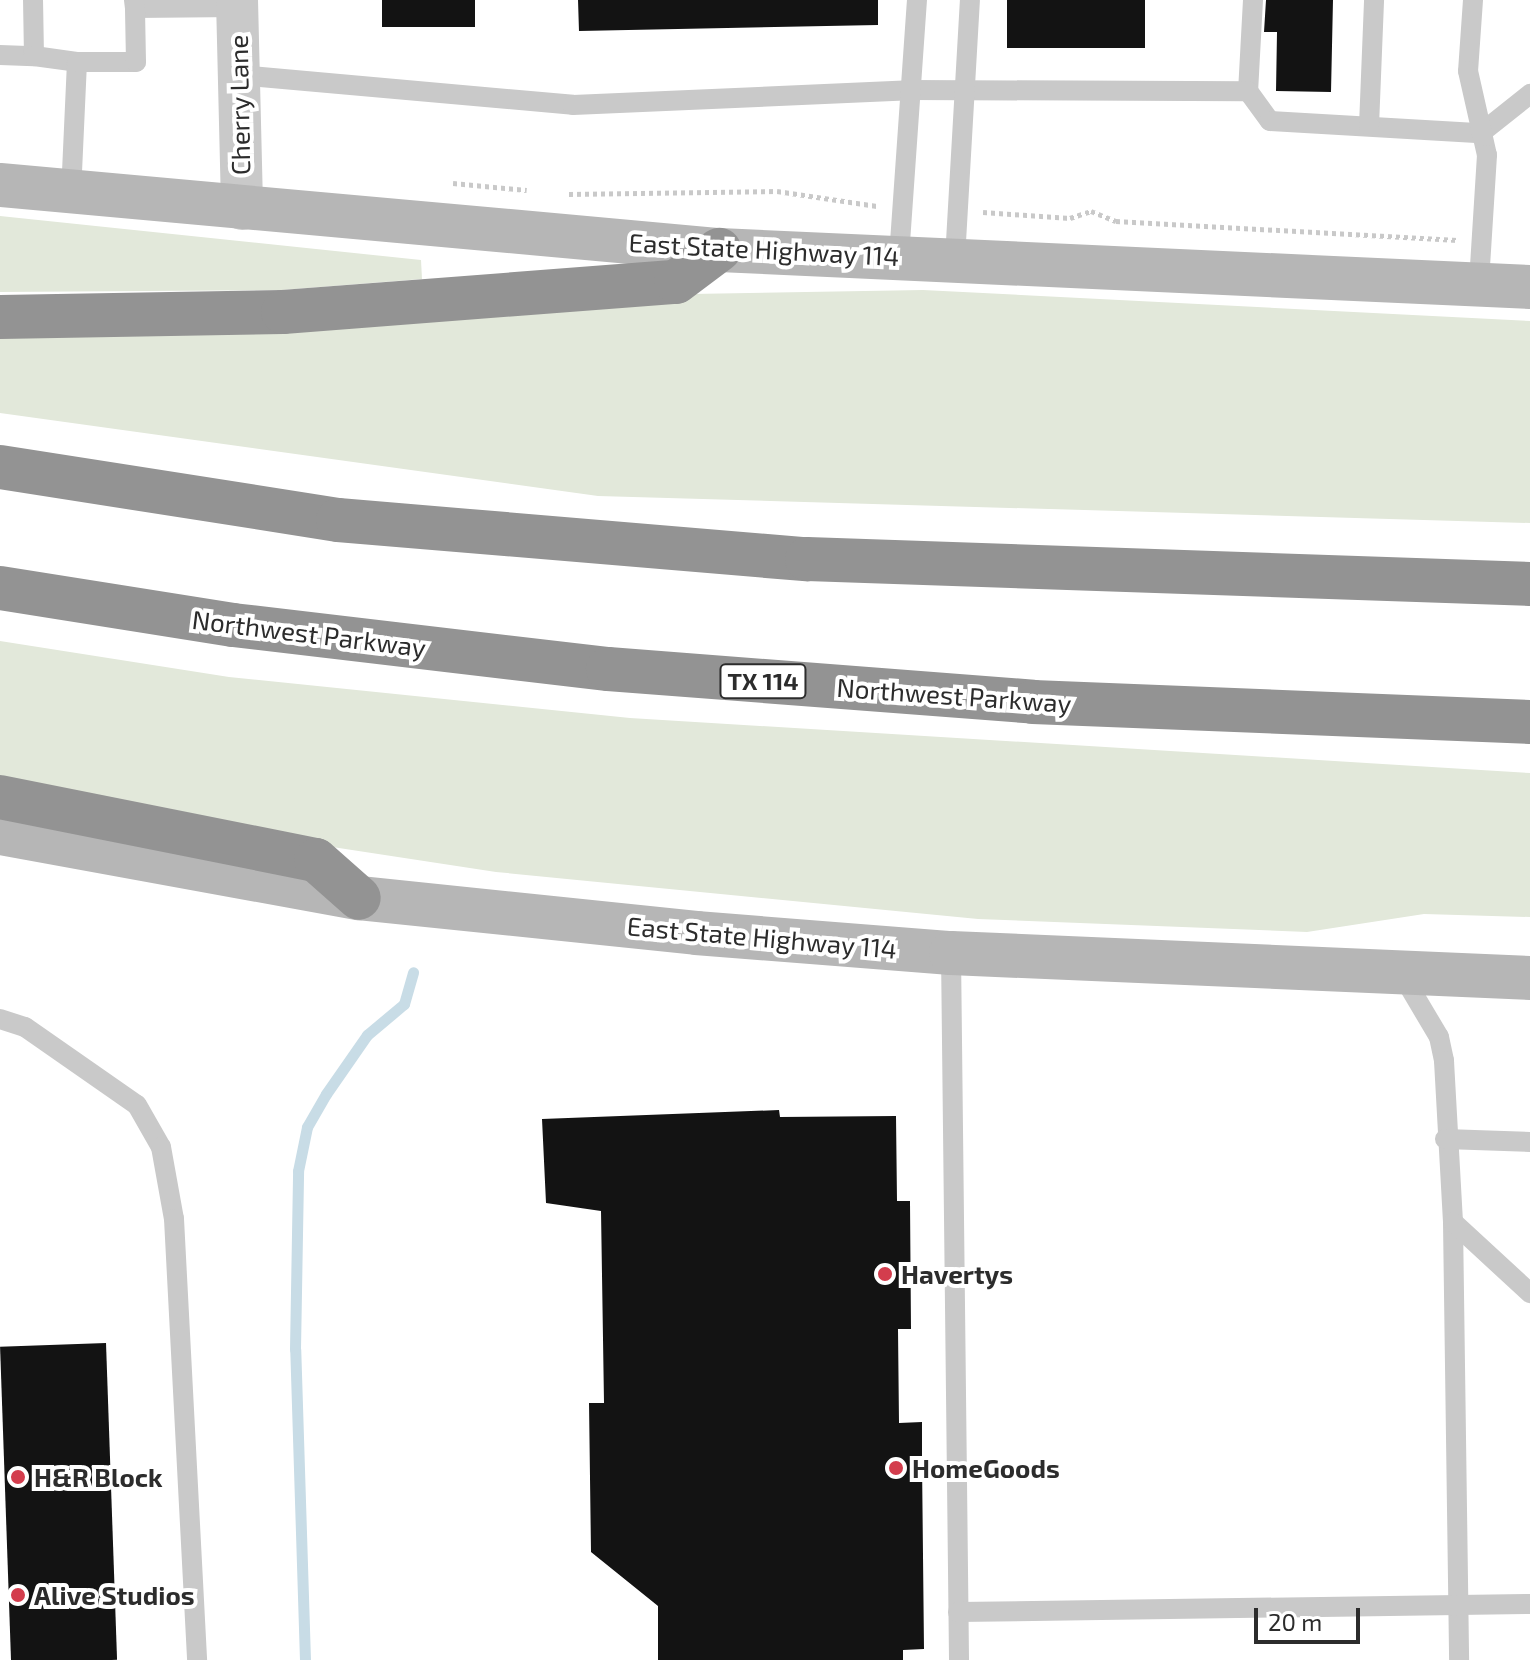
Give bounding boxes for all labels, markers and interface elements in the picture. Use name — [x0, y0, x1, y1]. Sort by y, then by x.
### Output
street label: Cherry Lane — [222, 34, 256, 176]
street label: East State Highway 114 — [628, 226, 900, 272]
street label: Northwest Parkway — [190, 603, 428, 663]
road number: TX 114 — [719, 661, 807, 701]
street label: Northwest Parkway — [836, 671, 1072, 719]
street label: East State Highway 114 — [626, 910, 898, 964]
place label: Havertys — [901, 1258, 1013, 1290]
marker: Havertys — [876, 1265, 894, 1283]
place label: HomeGoods — [912, 1452, 1060, 1484]
marker: HomeGoods — [887, 1459, 905, 1477]
place label: H&R Block — [34, 1461, 163, 1493]
marker: H&R Block — [9, 1468, 27, 1486]
place label: Alive Studios — [34, 1579, 195, 1611]
marker: Alive Studios — [9, 1586, 27, 1604]
scale bar — [1258, 1592, 1364, 1642]
text: 20 m — [1268, 1607, 1322, 1636]

